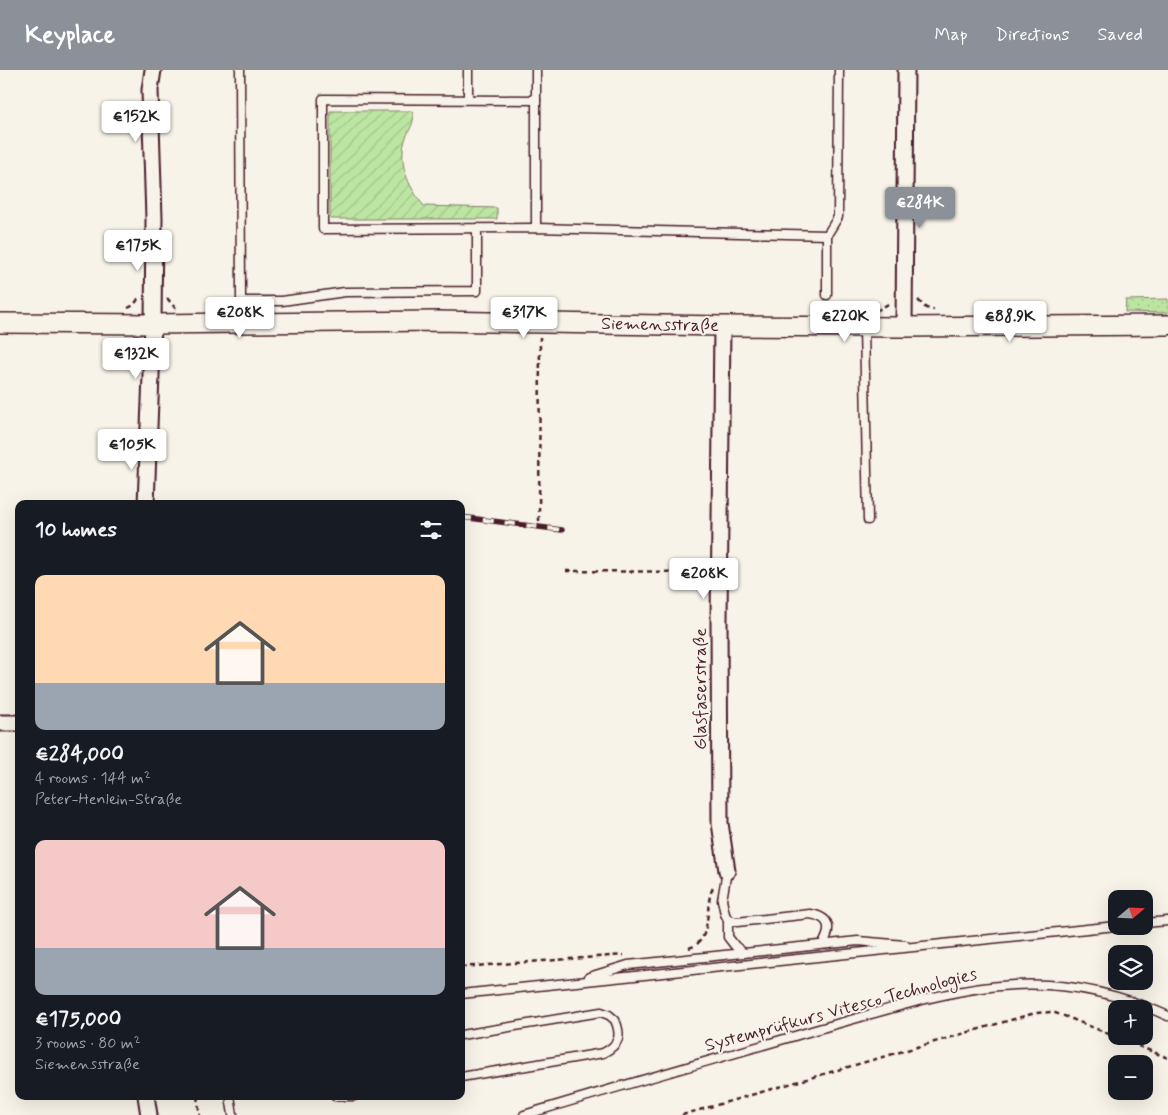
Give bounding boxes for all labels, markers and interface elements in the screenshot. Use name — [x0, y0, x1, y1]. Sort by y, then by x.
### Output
text: Keyplace — [25, 20, 115, 51]
text: Map — [935, 23, 968, 47]
text: Directions — [996, 23, 1070, 47]
text: Saved — [1098, 23, 1143, 47]
pin: €152K — [101, 100, 171, 143]
text: €152K — [112, 106, 160, 127]
pin: €284K — [885, 186, 955, 229]
text: €284K — [896, 192, 944, 213]
pin: €175K — [103, 230, 173, 272]
text: €175K — [115, 235, 161, 256]
pin: €208K — [205, 296, 275, 339]
pin: €317K — [489, 296, 559, 339]
pin: €220K — [810, 300, 880, 343]
pin: €88.9K — [969, 300, 1051, 343]
text: €208K — [216, 302, 264, 323]
text: €317K — [502, 302, 546, 323]
text: €220K — [821, 306, 869, 327]
text: €88.9K — [985, 306, 1035, 327]
street label: Siemensstraße — [601, 312, 719, 338]
pin: €132K — [101, 338, 171, 380]
text: €132K — [113, 343, 159, 364]
pin: €105K — [97, 428, 167, 471]
text: €105K — [109, 434, 156, 455]
text: 10 homes — [35, 516, 117, 544]
icon: filters — [417, 516, 445, 544]
pin: €208K — [669, 558, 739, 600]
text: €208K — [680, 563, 728, 584]
icon: home — [195, 608, 285, 698]
street label: Glasfaserstraße — [689, 628, 713, 750]
text: €284,000 — [35, 740, 124, 768]
text: 4 rooms · 144 m² — [35, 768, 151, 789]
text: Peter-Henlein-Straße — [35, 789, 182, 810]
icon: home — [195, 873, 285, 963]
north arrow — [1108, 890, 1152, 935]
map controls — [1108, 890, 1153, 1100]
button: layers — [1108, 945, 1153, 990]
street label: Systemprüfkurs Vitesco Technologies — [702, 962, 980, 1059]
button: + — [1108, 1000, 1153, 1045]
text: €175,000 — [35, 1005, 121, 1033]
text: 3 rooms · 80 m² — [35, 1033, 141, 1054]
text: Siemensstraße — [35, 1054, 140, 1075]
button: − — [1108, 1055, 1153, 1100]

